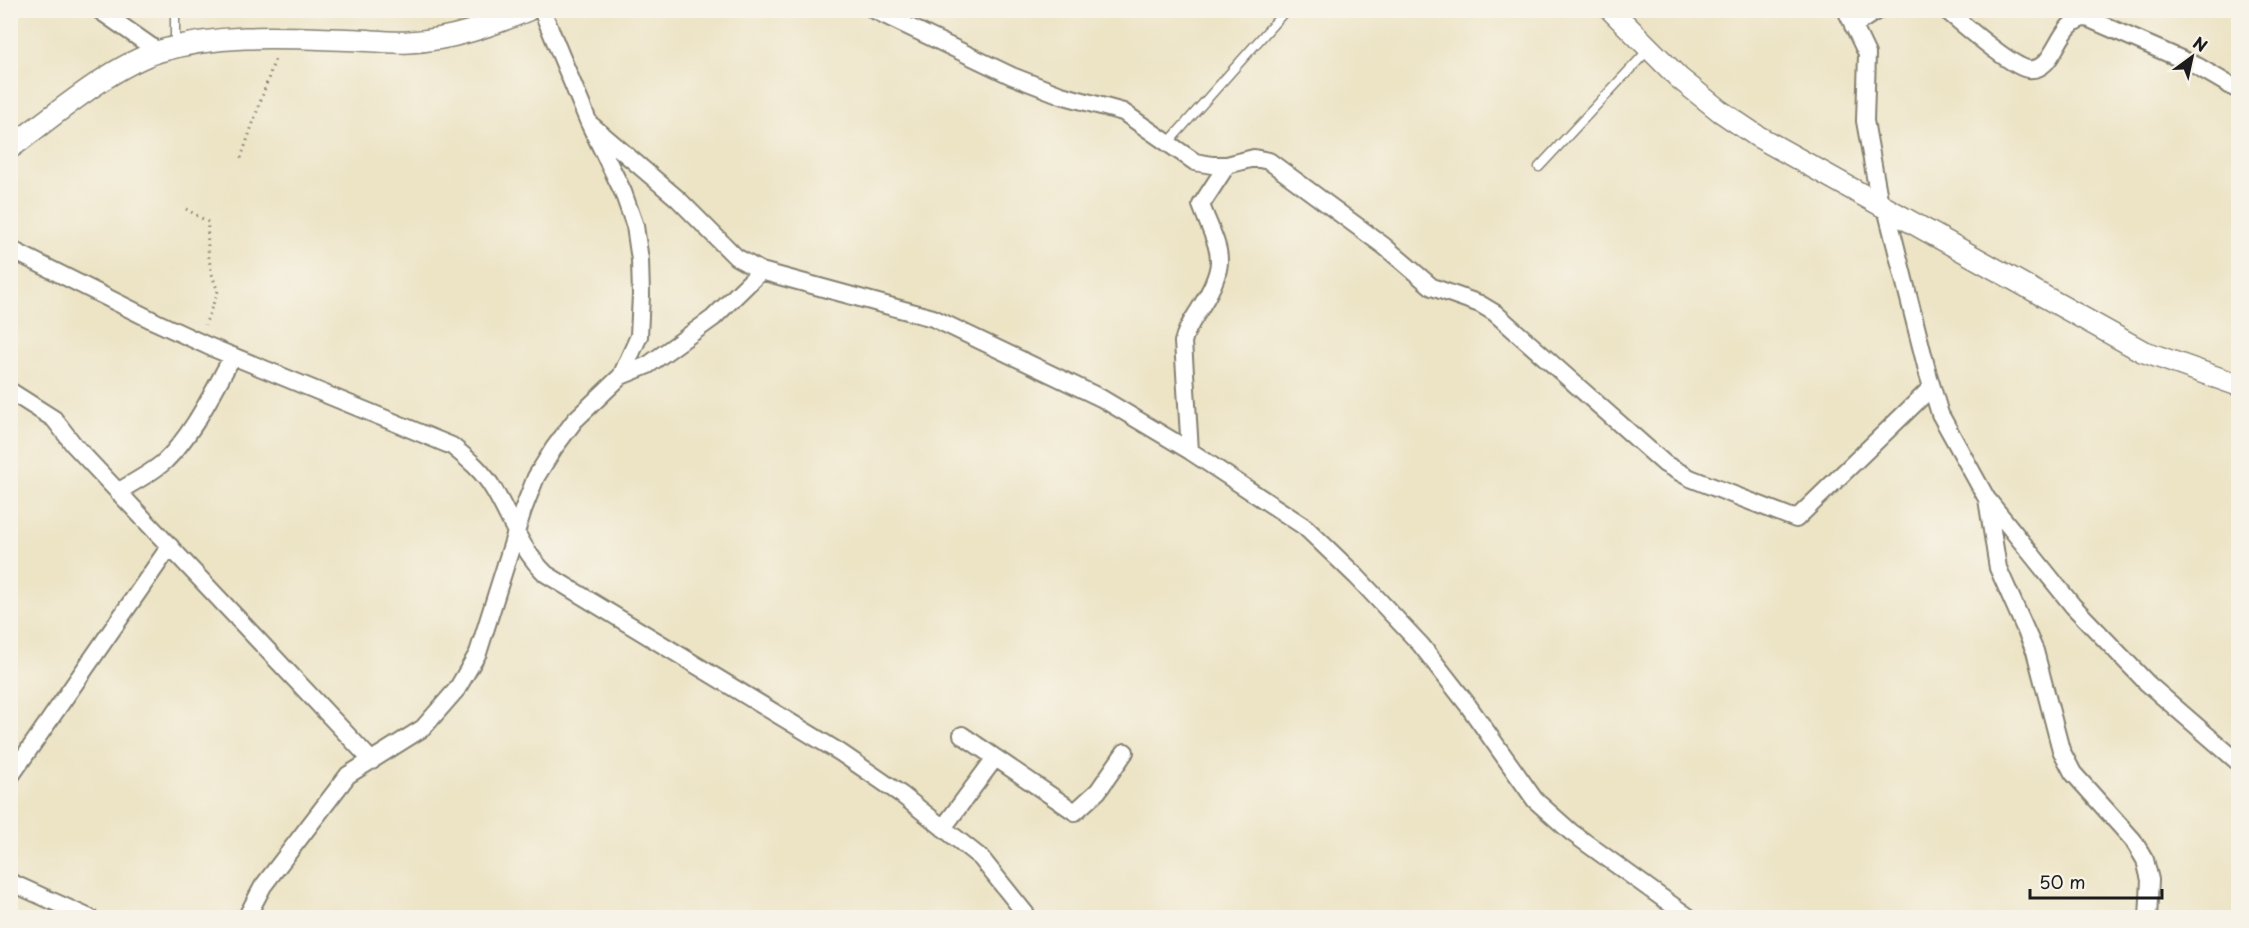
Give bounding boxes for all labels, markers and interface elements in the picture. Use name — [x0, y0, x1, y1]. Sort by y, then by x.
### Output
north arrow — [2162, 27, 2222, 87]
text: N — [2189, 30, 2213, 57]
scale bar — [2030, 862, 2162, 900]
text: 50 m — [2039, 868, 2086, 895]

